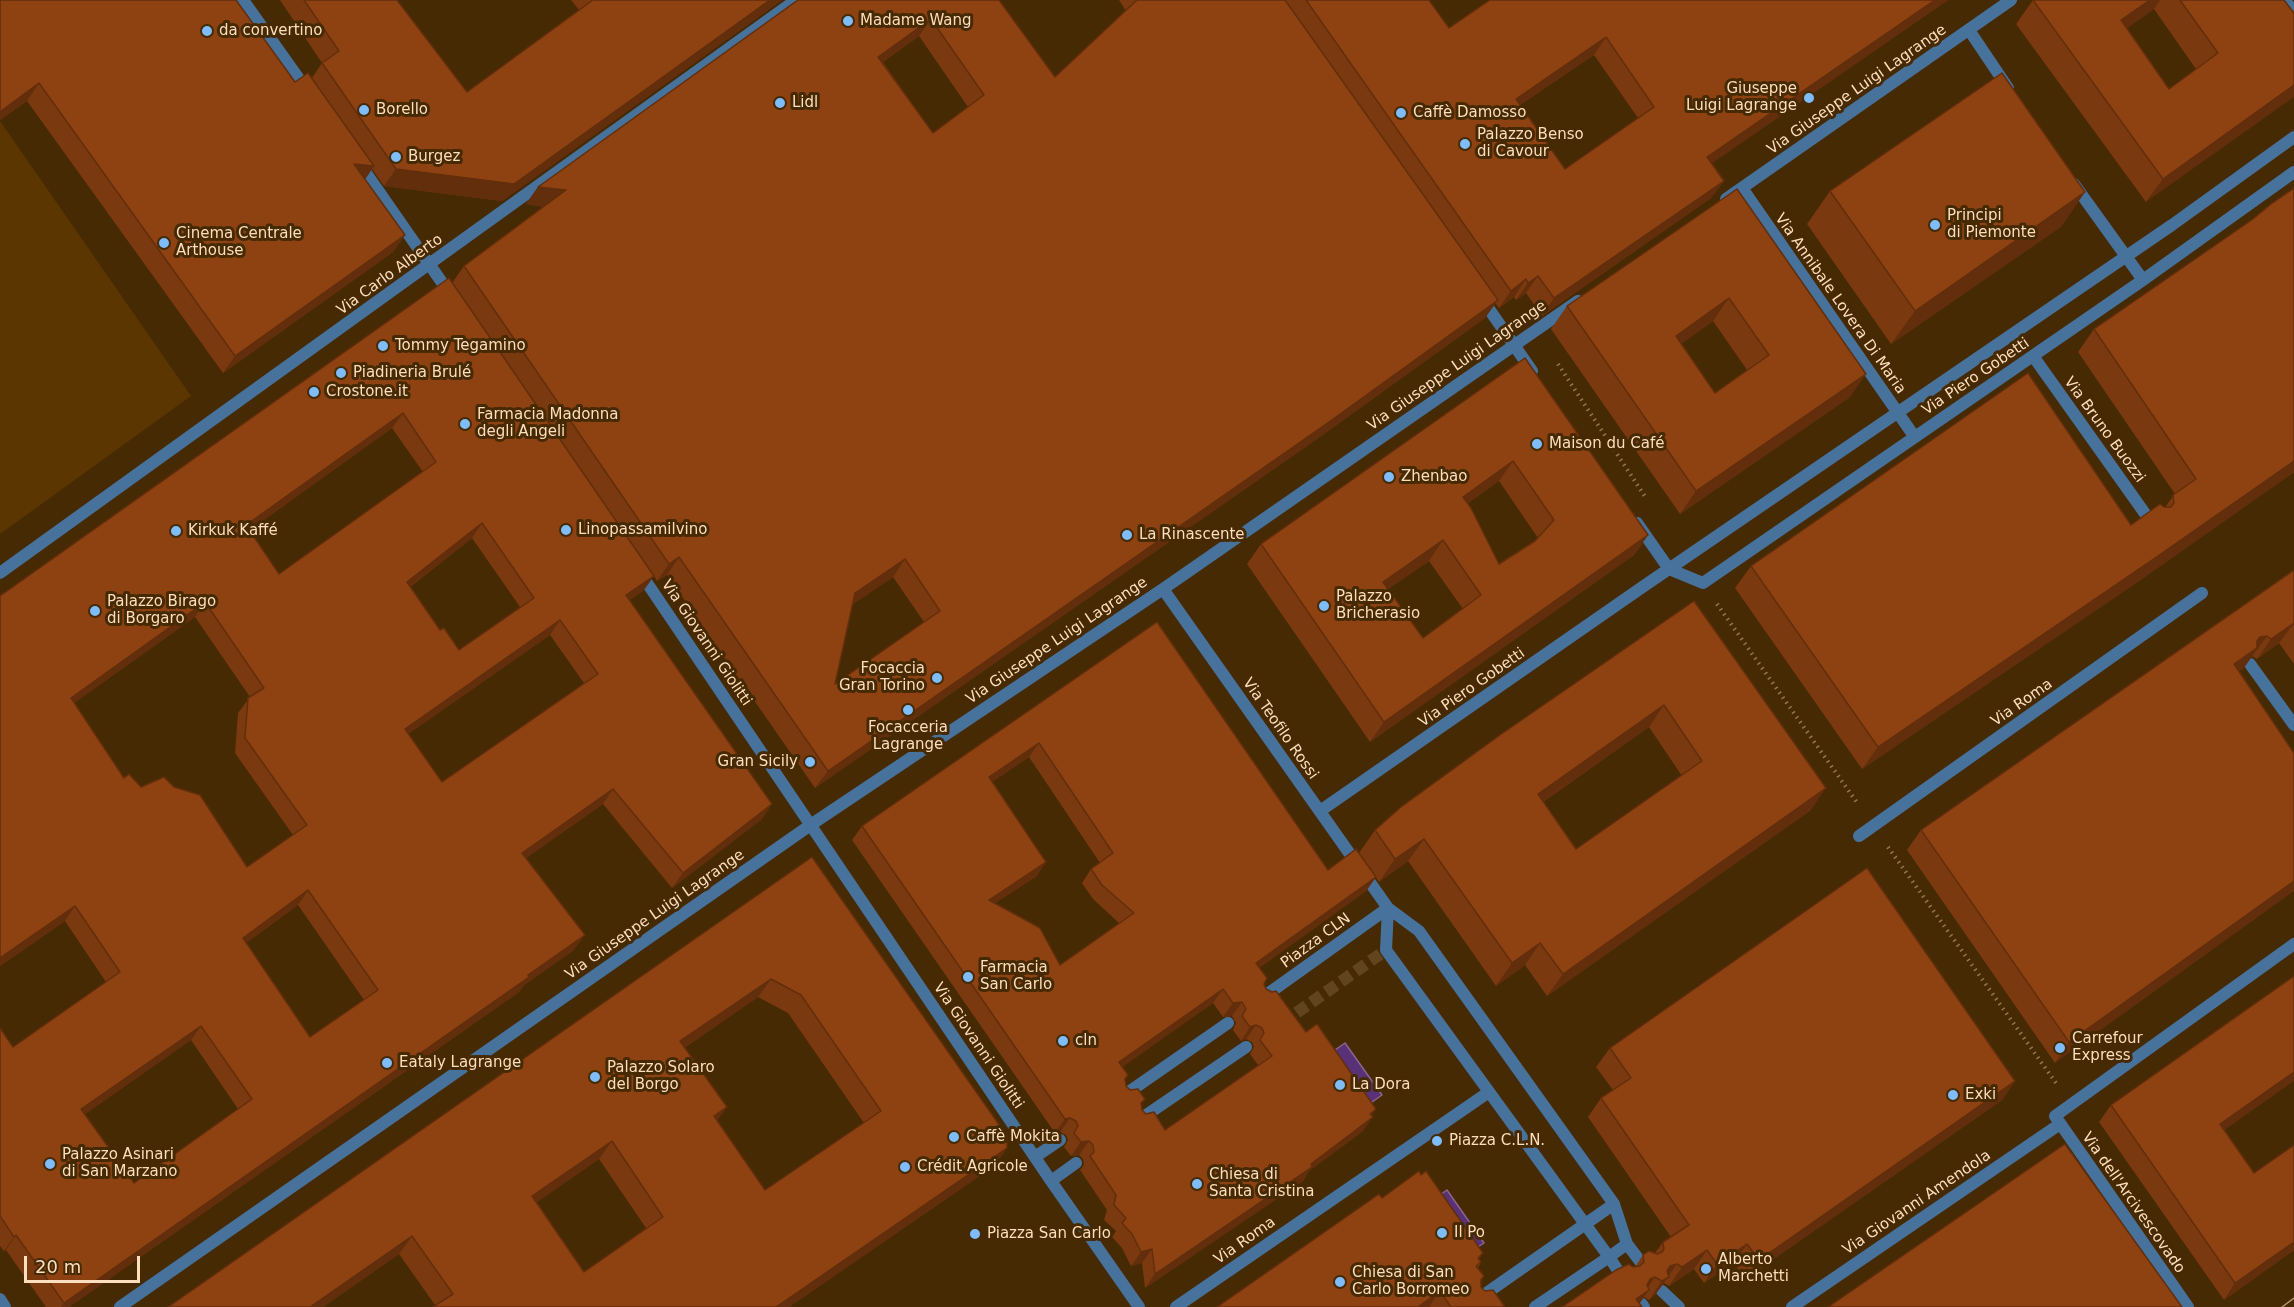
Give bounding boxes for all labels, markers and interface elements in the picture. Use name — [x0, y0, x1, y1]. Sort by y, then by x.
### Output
place label: Madame Wang — [860, 12, 972, 30]
marker: Madame Wang — [841, 14, 855, 28]
street label: Via Giuseppe Luigi Lagrange — [1764, 21, 1950, 159]
place label: da convertino — [219, 22, 322, 40]
marker: da convertino — [200, 24, 214, 38]
place label: Giuseppe Luigi Lagrange — [1686, 80, 1797, 115]
marker: Giuseppe Luigi Lagrange — [1802, 91, 1816, 105]
place label: Lidl — [792, 94, 818, 112]
marker: Lidl — [773, 96, 787, 110]
place label: Borello — [376, 101, 428, 119]
marker: Borello — [357, 103, 371, 117]
place label: Caffè Damosso — [1413, 104, 1526, 122]
marker: Caffè Damosso — [1394, 106, 1408, 120]
place label: Palazzo Benso di Cavour — [1477, 126, 1584, 161]
marker: Palazzo Benso di Cavour — [1458, 137, 1472, 151]
place label: Burgez — [408, 148, 460, 166]
marker: Burgez — [389, 150, 403, 164]
place label: Principi di Piemonte — [1947, 207, 2036, 242]
street label: Via Annibale Lovera Di Maria — [1771, 210, 1909, 398]
marker: Principi di Piemonte — [1928, 218, 1942, 232]
place label: Cinema Centrale Arthouse — [176, 225, 302, 260]
street label: Via Carlo Alberto — [334, 231, 446, 319]
marker: Cinema Centrale Arthouse — [157, 236, 171, 250]
street label: Via Giuseppe Luigi Lagrange — [1364, 297, 1550, 435]
street label: Via Piero Gobetti — [1919, 334, 2033, 420]
place label: Tommy Tegamino — [395, 337, 526, 355]
marker: Tommy Tegamino — [376, 339, 390, 353]
place label: Piadineria Brulé — [353, 364, 471, 382]
marker: Piadineria Brulé — [334, 366, 348, 380]
street label: Via Bruno Buozzi — [2060, 374, 2148, 486]
place label: Crostone.it — [326, 383, 408, 401]
marker: Crostone.it — [307, 385, 321, 399]
place label: Farmacia Madonna degli Angeli — [477, 406, 619, 441]
marker: Farmacia Madonna degli Angeli — [458, 417, 472, 431]
place label: Maison du Café — [1549, 435, 1665, 453]
marker: Maison du Café — [1530, 437, 1544, 451]
place label: Zhenbao — [1401, 468, 1467, 486]
marker: Zhenbao — [1382, 470, 1396, 484]
place label: Linopassamilvino — [578, 521, 707, 539]
place label: Kirkuk Kaffé — [188, 522, 278, 540]
marker: Linopassamilvino — [559, 523, 573, 537]
marker: Kirkuk Kaffé — [169, 524, 183, 538]
place label: La Rinascente — [1139, 526, 1245, 544]
marker: La Rinascente — [1120, 528, 1134, 542]
street label: Via Giuseppe Luigi Lagrange — [963, 574, 1151, 708]
street label: Via Giovanni Giolitti — [657, 577, 755, 709]
place label: Palazzo Bricherasio — [1336, 588, 1420, 623]
place label: Palazzo Birago di Borgaro — [107, 593, 216, 628]
marker: Palazzo Bricherasio — [1317, 599, 1331, 613]
marker: Palazzo Birago di Borgaro — [88, 604, 102, 618]
street label: Via Piero Gobetti — [1415, 645, 1529, 731]
place label: Focaccia Gran Torino — [839, 660, 925, 695]
marker: Focaccia Gran Torino — [930, 671, 944, 685]
street label: Via Teofilo Rossi — [1238, 675, 1322, 783]
street label: Via Roma — [1988, 675, 2056, 731]
marker: Focacceria Lagrange — [901, 703, 915, 717]
place label: Focacceria Lagrange — [868, 719, 948, 754]
place label: Gran Sicily — [718, 753, 798, 771]
marker: Gran Sicily — [803, 755, 817, 769]
street label: Via Giuseppe Luigi Lagrange — [562, 846, 748, 984]
street label: Piazza CLN — [1278, 910, 1354, 972]
place label: Farmacia San Carlo — [980, 959, 1052, 994]
marker: Farmacia San Carlo — [961, 970, 975, 984]
street label: Via Giovanni Giolitti — [929, 980, 1027, 1112]
place label: Carrefour Express — [2072, 1030, 2143, 1065]
place label: cln — [1075, 1032, 1097, 1050]
marker: cln — [1056, 1034, 1070, 1048]
marker: Carrefour Express — [2053, 1041, 2067, 1055]
place label: Eataly Lagrange — [399, 1054, 521, 1072]
marker: Eataly Lagrange — [380, 1056, 394, 1070]
place label: Palazzo Solaro del Borgo — [607, 1059, 715, 1094]
marker: Palazzo Solaro del Borgo — [588, 1070, 602, 1084]
place label: La Dora — [1352, 1076, 1410, 1094]
marker: La Dora — [1333, 1078, 1347, 1092]
place label: Exki — [1965, 1086, 1996, 1104]
marker: Exki — [1946, 1088, 1960, 1102]
place label: Caffè Mokita — [966, 1128, 1060, 1146]
street label: Via dell'Arcivescovado — [2077, 1129, 2189, 1277]
marker: Caffè Mokita — [947, 1130, 961, 1144]
place label: Piazza C.L.N. — [1449, 1132, 1545, 1150]
marker: Piazza C.L.N. — [1430, 1134, 1444, 1148]
place label: Palazzo Asinari di San Marzano — [62, 1146, 177, 1181]
street label: Via Giovanni Amendola — [1840, 1147, 1994, 1259]
marker: Palazzo Asinari di San Marzano — [43, 1157, 57, 1171]
place label: Crédit Agricole — [917, 1158, 1028, 1176]
marker: Crédit Agricole — [898, 1160, 912, 1174]
place label: Chiesa di Santa Cristina — [1209, 1166, 1314, 1201]
marker: Chiesa di Santa Cristina — [1190, 1177, 1204, 1191]
street label: Via Roma — [1211, 1213, 1279, 1269]
place label: Il Po — [1454, 1224, 1485, 1242]
place label: Piazza San Carlo — [987, 1225, 1111, 1243]
marker: Il Po — [1435, 1226, 1449, 1240]
marker: Piazza San Carlo — [968, 1227, 982, 1241]
scale bar — [27, 1244, 142, 1282]
place label: Alberto Marchetti — [1718, 1251, 1789, 1286]
text: 20 m — [35, 1256, 81, 1277]
marker: Alberto Marchetti — [1699, 1262, 1713, 1276]
place label: Chiesa di San Carlo Borromeo — [1352, 1264, 1469, 1299]
marker: Chiesa di San Carlo Borromeo — [1333, 1275, 1347, 1289]

